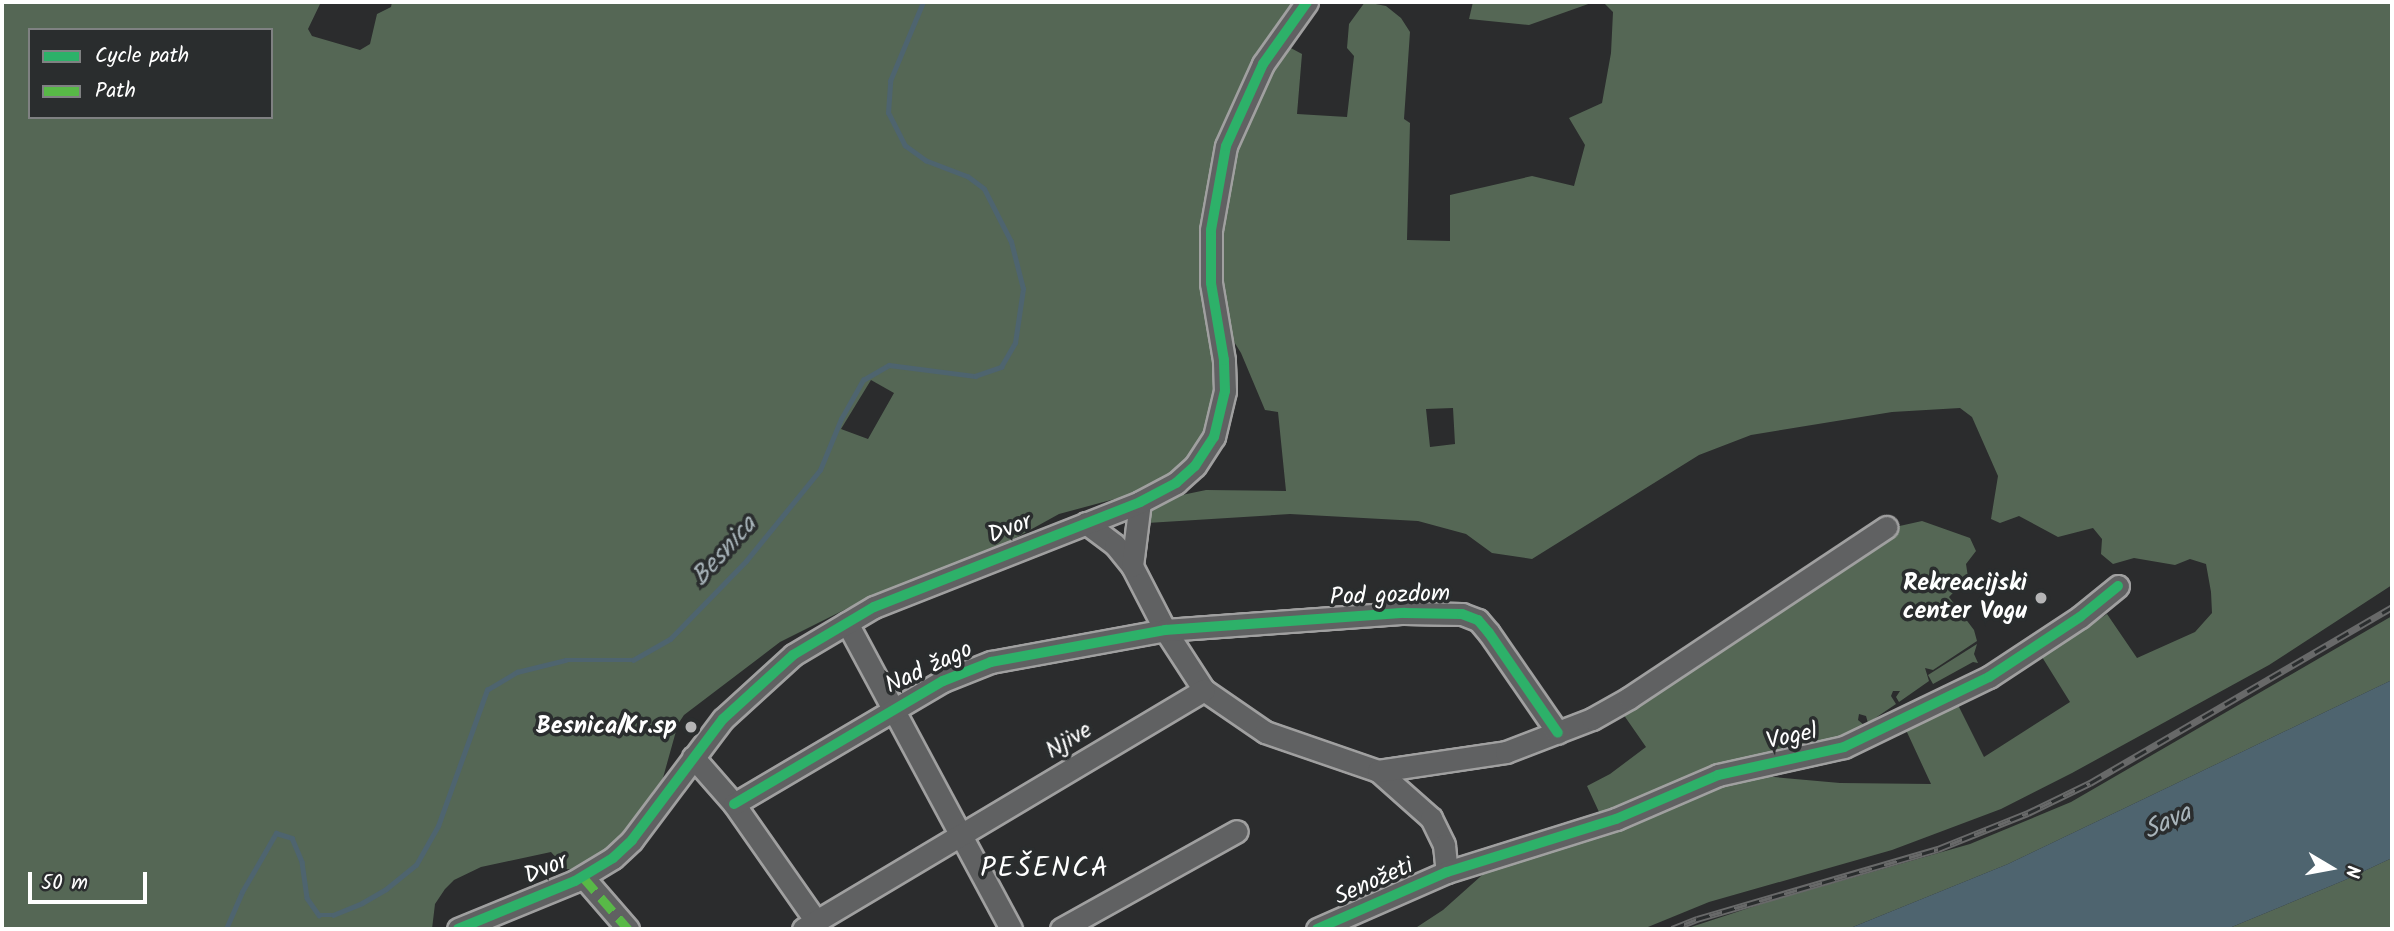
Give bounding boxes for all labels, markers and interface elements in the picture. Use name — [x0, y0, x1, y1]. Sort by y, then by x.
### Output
legend — [28, 28, 273, 119]
text: Cycle path — [95, 40, 189, 73]
text: Path — [95, 75, 136, 108]
street label: Dvor — [984, 508, 1036, 550]
water label: Besnica — [686, 511, 764, 593]
place label: Rekreacijski center Vogu — [1903, 570, 2027, 626]
street label: Pod gozdom — [1329, 580, 1451, 612]
marker: Rekreacijski center Vogu — [2033, 590, 2049, 606]
street label: Nad žago — [881, 635, 977, 701]
place label: Besnica/Kr.sp — [536, 713, 677, 741]
street label: Njive — [1041, 716, 1097, 766]
street label: Vogel — [1764, 718, 1820, 756]
marker: Besnica/Kr.sp — [683, 719, 699, 735]
water label: Sava — [2139, 798, 2197, 848]
north arrow — [2296, 833, 2366, 903]
street label: Dvor — [520, 847, 572, 891]
district label: PEŠENCA — [981, 852, 1109, 886]
street label: Senožeti — [1330, 852, 1418, 912]
scale bar — [32, 858, 150, 902]
text: N — [2336, 863, 2367, 880]
text: 50 m — [41, 867, 88, 900]

